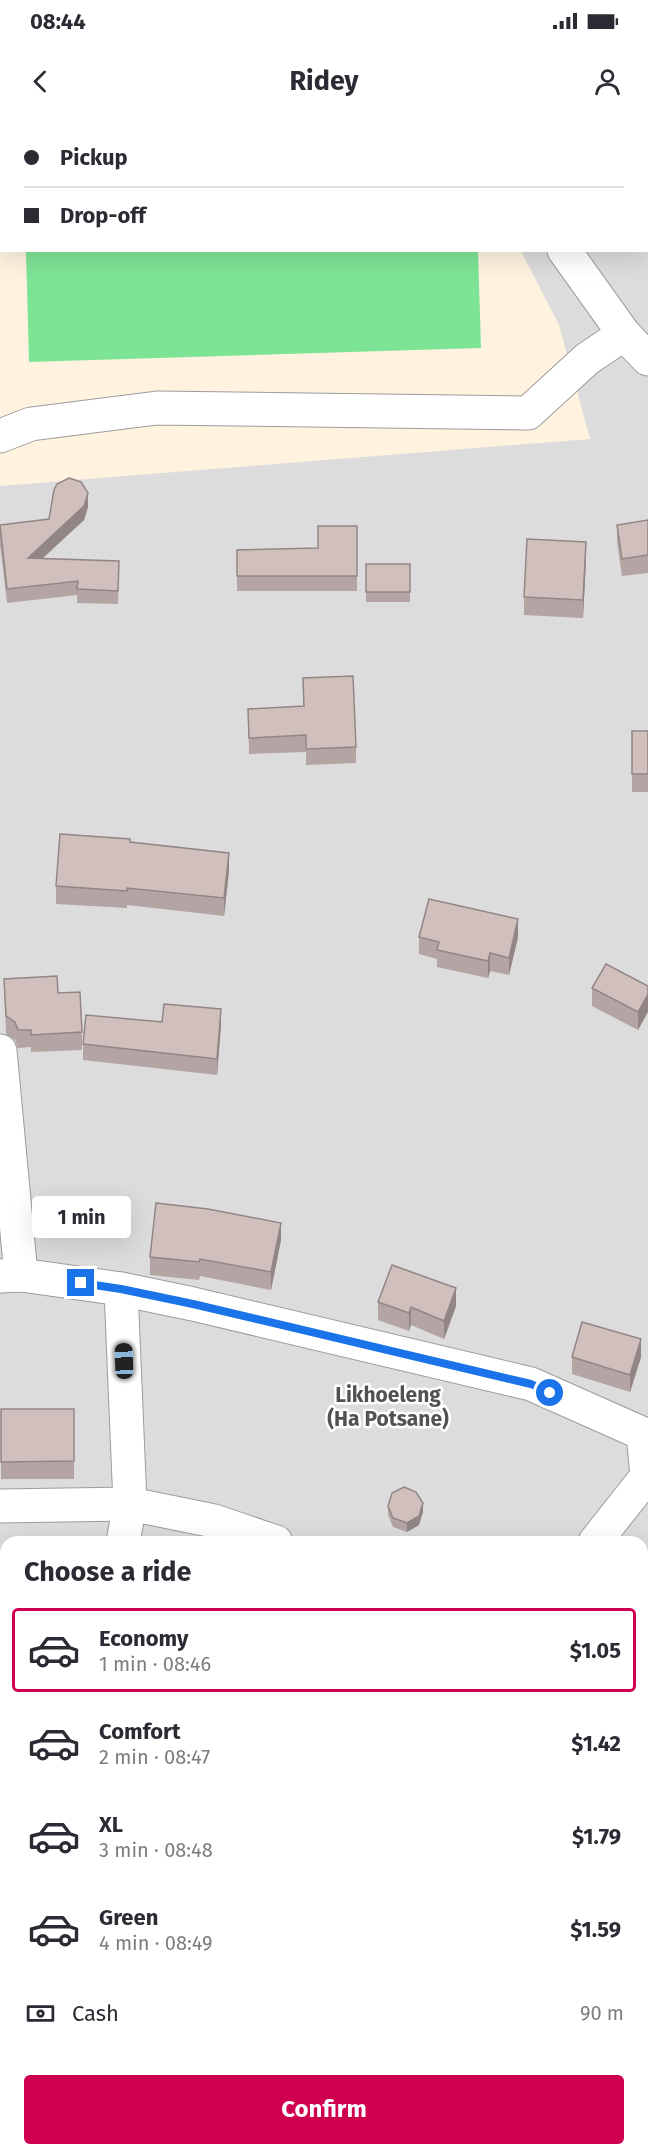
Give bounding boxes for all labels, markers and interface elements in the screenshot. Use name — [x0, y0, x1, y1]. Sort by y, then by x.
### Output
text: 08:44 — [30, 8, 86, 35]
icon: back — [24, 65, 57, 98]
text: Ridey — [289, 65, 359, 97]
icon: person — [591, 65, 624, 98]
text: Pickup — [60, 144, 128, 171]
text: Drop-off — [60, 202, 146, 229]
callout: 1 min — [32, 1196, 130, 1238]
text: 1 min — [57, 1205, 106, 1229]
route end — [67, 1269, 94, 1296]
car — [114, 1343, 134, 1379]
route start — [536, 1379, 563, 1406]
district label: Likhoeleng (Ha Potsane) — [327, 1382, 449, 1432]
text: Choose a ride — [24, 1556, 191, 1588]
icon: car — [27, 1623, 81, 1677]
text: Economy — [99, 1625, 188, 1652]
text: $1.05 — [570, 1637, 621, 1664]
text: 1 min · 08:46 — [99, 1652, 211, 1676]
icon: car — [27, 1716, 81, 1770]
text: Comfort — [99, 1718, 180, 1745]
text: $1.42 — [571, 1730, 621, 1757]
text: 2 min · 08:47 — [99, 1745, 210, 1769]
icon: car — [27, 1809, 81, 1863]
text: XL — [99, 1811, 123, 1838]
text: $1.79 — [572, 1823, 621, 1850]
text: 3 min · 08:48 — [99, 1838, 213, 1862]
icon: car — [27, 1902, 81, 1956]
text: Green — [99, 1904, 158, 1931]
text: $1.59 — [570, 1916, 621, 1943]
text: 4 min · 08:49 — [99, 1931, 212, 1955]
icon: cash — [24, 1997, 57, 2030]
text: Cash — [72, 2000, 119, 2027]
text: 90 m — [580, 2001, 624, 2025]
button: Confirm — [24, 2075, 624, 2144]

